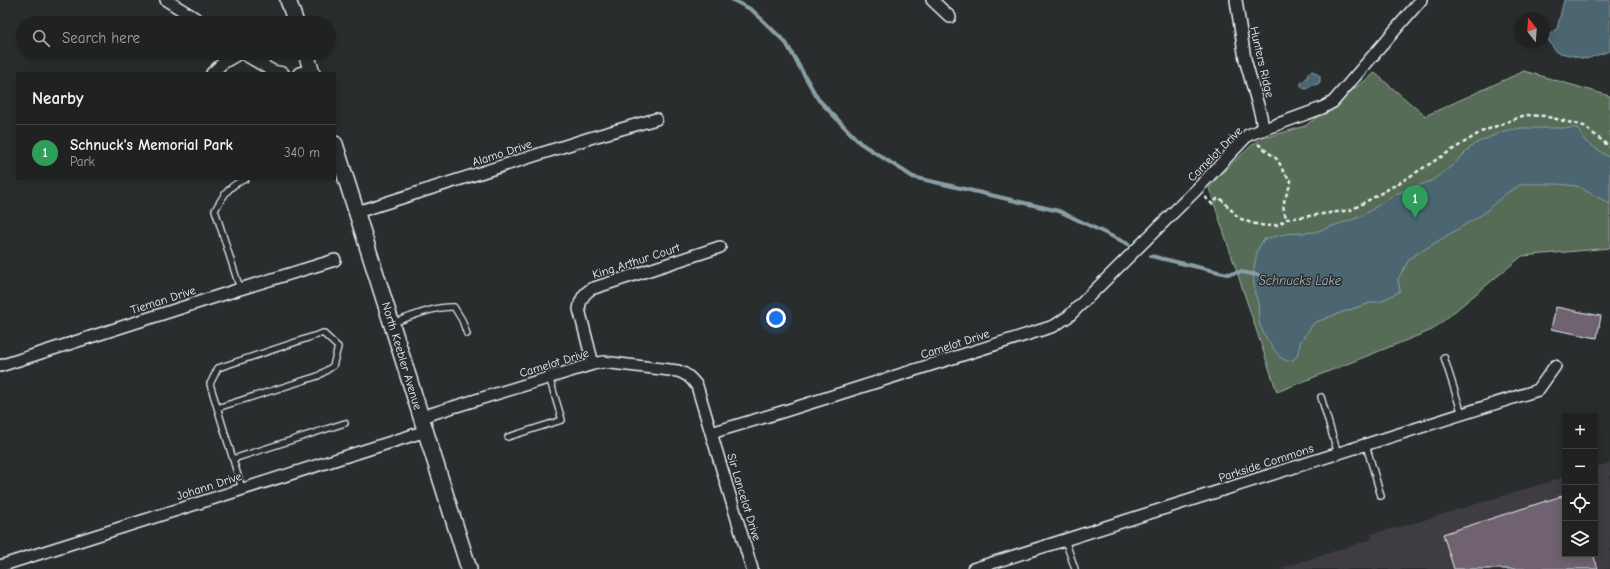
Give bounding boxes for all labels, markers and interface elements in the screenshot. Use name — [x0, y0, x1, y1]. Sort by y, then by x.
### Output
north arrow — [1514, 12, 1550, 48]
search box — [16, 16, 336, 60]
street label: Hunters Ridge — [1247, 25, 1277, 99]
icon: search — [30, 27, 52, 49]
text: Search here — [62, 29, 140, 47]
text: Nearby — [32, 89, 83, 108]
street label: Camelot Drive — [1185, 124, 1245, 184]
text: Schnuck's Memorial Park — [70, 136, 233, 154]
street label: Alamo Drive — [470, 137, 534, 169]
text: 1 — [42, 145, 48, 160]
text: 340 m — [284, 145, 320, 160]
text: Park — [70, 154, 95, 169]
pin: 1 — [1402, 185, 1428, 218]
street label: King Arthur Court — [591, 240, 682, 282]
water label: Schnucks Lake — [1259, 273, 1342, 288]
street label: Tieman Drive — [129, 283, 197, 317]
street label: North Keebler Avenue — [379, 300, 425, 412]
your location — [766, 308, 786, 328]
street label: Camelot Drive — [919, 326, 991, 362]
street label: Camelot Drive — [518, 346, 590, 380]
map controls — [1562, 413, 1598, 557]
button: + — [1562, 413, 1598, 449]
street label: Parkside Commons — [1217, 441, 1315, 485]
button: − — [1562, 449, 1598, 485]
street label: Sir Lancelot Drive — [724, 452, 764, 542]
street label: Johann Drive — [175, 469, 243, 503]
button: locate — [1562, 485, 1598, 521]
button: layers — [1562, 521, 1598, 557]

